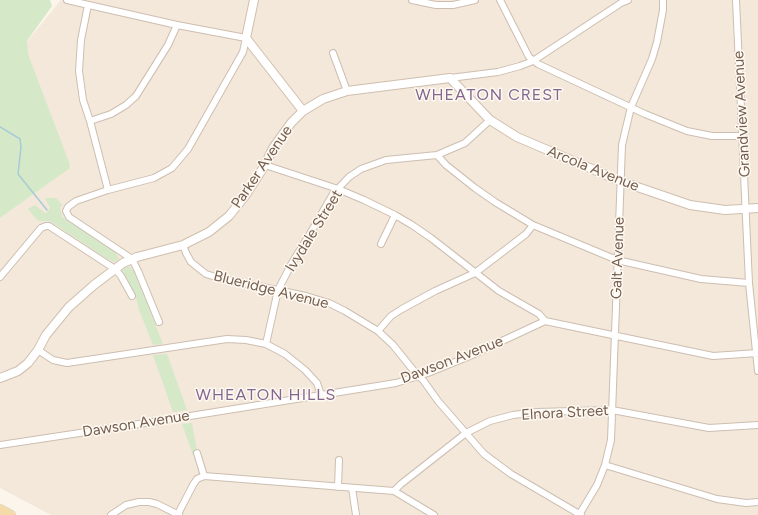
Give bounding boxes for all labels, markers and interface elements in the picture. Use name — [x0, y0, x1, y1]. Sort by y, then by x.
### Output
street label: Grandview Avenue — [730, 50, 754, 178]
district label: WHEATON CREST — [415, 85, 563, 105]
street label: Parker Avenue — [228, 122, 296, 212]
street label: Arcola Avenue — [544, 142, 642, 196]
street label: Ivydale Street — [282, 187, 346, 275]
street label: Galt Avenue — [608, 216, 628, 300]
street label: Blueridge Avenue — [212, 267, 330, 313]
street label: Dawson Avenue — [398, 332, 506, 388]
district label: WHEATON HILLS — [196, 385, 336, 405]
street label: Elnora Street — [521, 402, 609, 424]
street label: Dawson Avenue — [81, 407, 191, 441]

